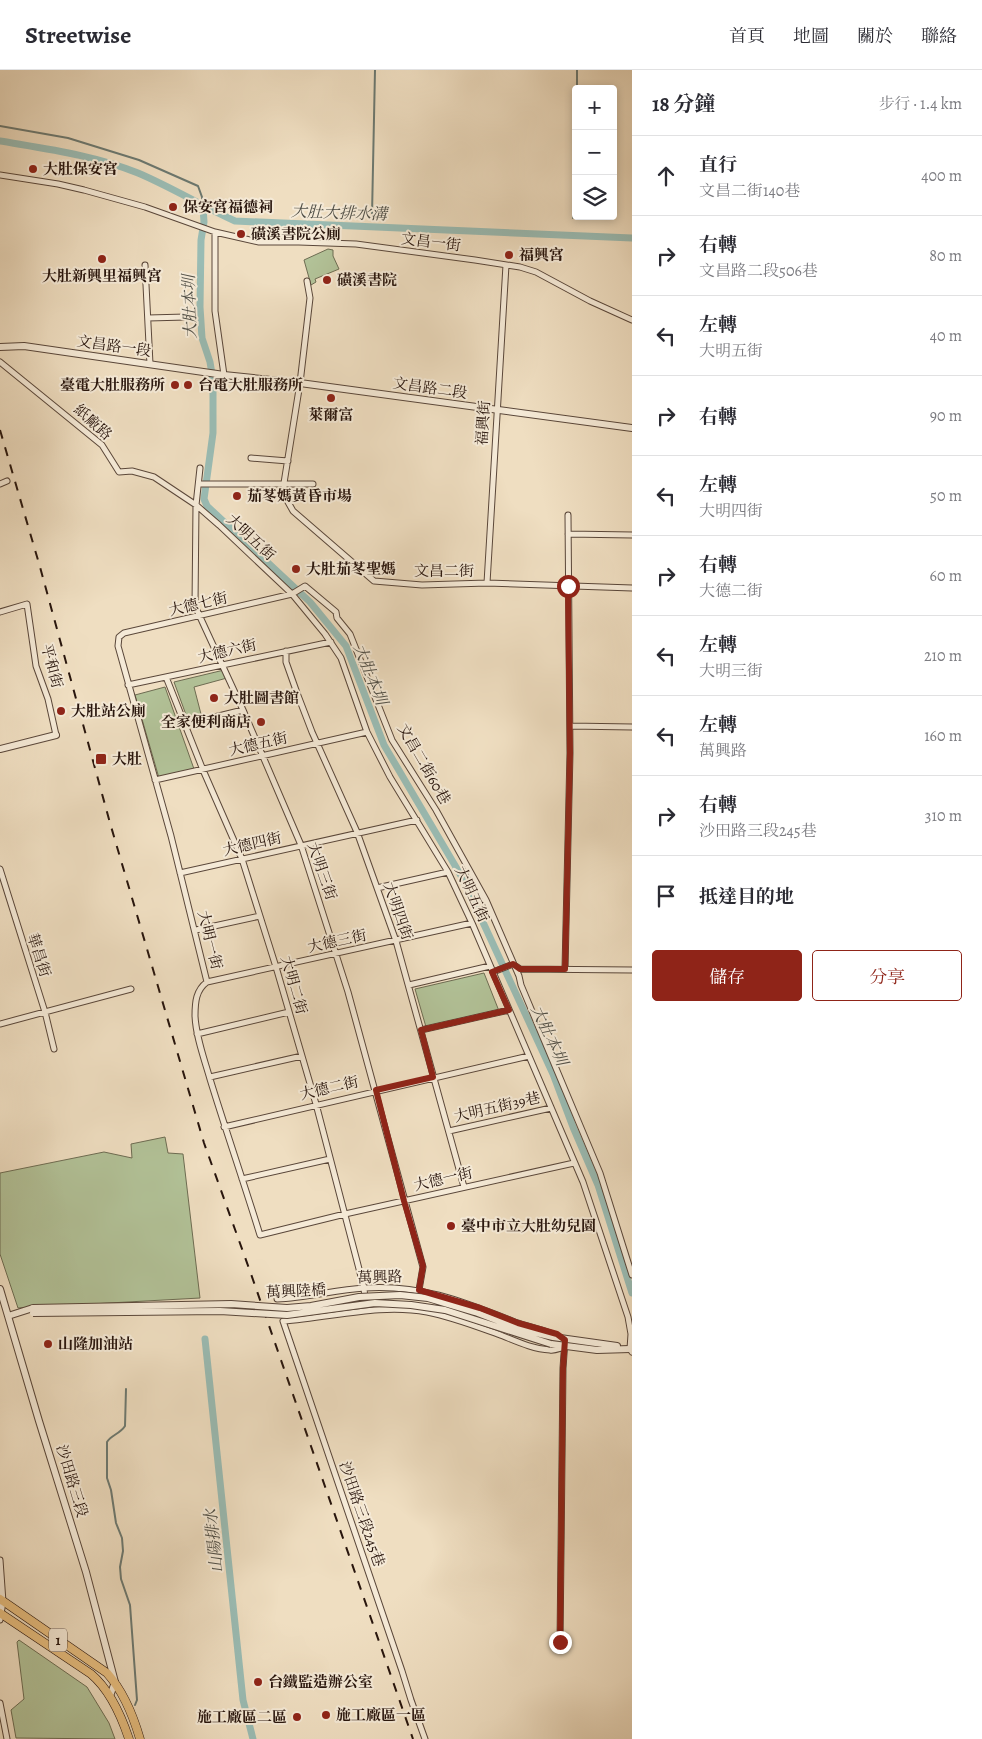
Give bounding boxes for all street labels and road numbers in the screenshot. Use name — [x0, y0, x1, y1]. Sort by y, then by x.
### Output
street label: 文昌一街 — [400, 228, 462, 256]
street label: 文昌路一段 — [75, 331, 153, 361]
street label: 文昌路二段 — [391, 373, 469, 403]
street label: 紙廠路 — [70, 400, 116, 444]
street label: 福興街 — [471, 400, 495, 446]
street label: 大明五街 — [222, 509, 280, 565]
street label: 文昌二街 — [414, 561, 474, 581]
street label: 大德七街 — [167, 588, 229, 620]
street label: 大德六街 — [196, 635, 258, 667]
street label: 平和街 — [37, 642, 67, 690]
street label: 文昌二街60巷 — [393, 720, 455, 808]
street label: 大德五街 — [227, 728, 289, 760]
street label: 大德四街 — [221, 828, 283, 860]
street label: 大明三街 — [303, 839, 341, 903]
street label: 大明五街 — [450, 863, 494, 925]
street label: 大明四街 — [379, 879, 417, 943]
street label: 大明一街 — [193, 908, 227, 972]
street label: 大德三街 — [306, 925, 368, 957]
street label: 華昌街 — [23, 931, 55, 979]
street label: 大明二街 — [276, 953, 312, 1017]
street label: 大德二街 — [298, 1072, 360, 1104]
street label: 大明五街39巷 — [452, 1087, 542, 1127]
street label: 大德一街 — [412, 1163, 474, 1195]
street label: 萬興路 — [357, 1267, 403, 1287]
street label: 萬興陸橋 — [266, 1279, 326, 1303]
street label: 沙田路三段 — [51, 1442, 93, 1520]
street label: 沙田路三段245巷 — [335, 1459, 389, 1569]
road number: 1 — [49, 1628, 67, 1652]

